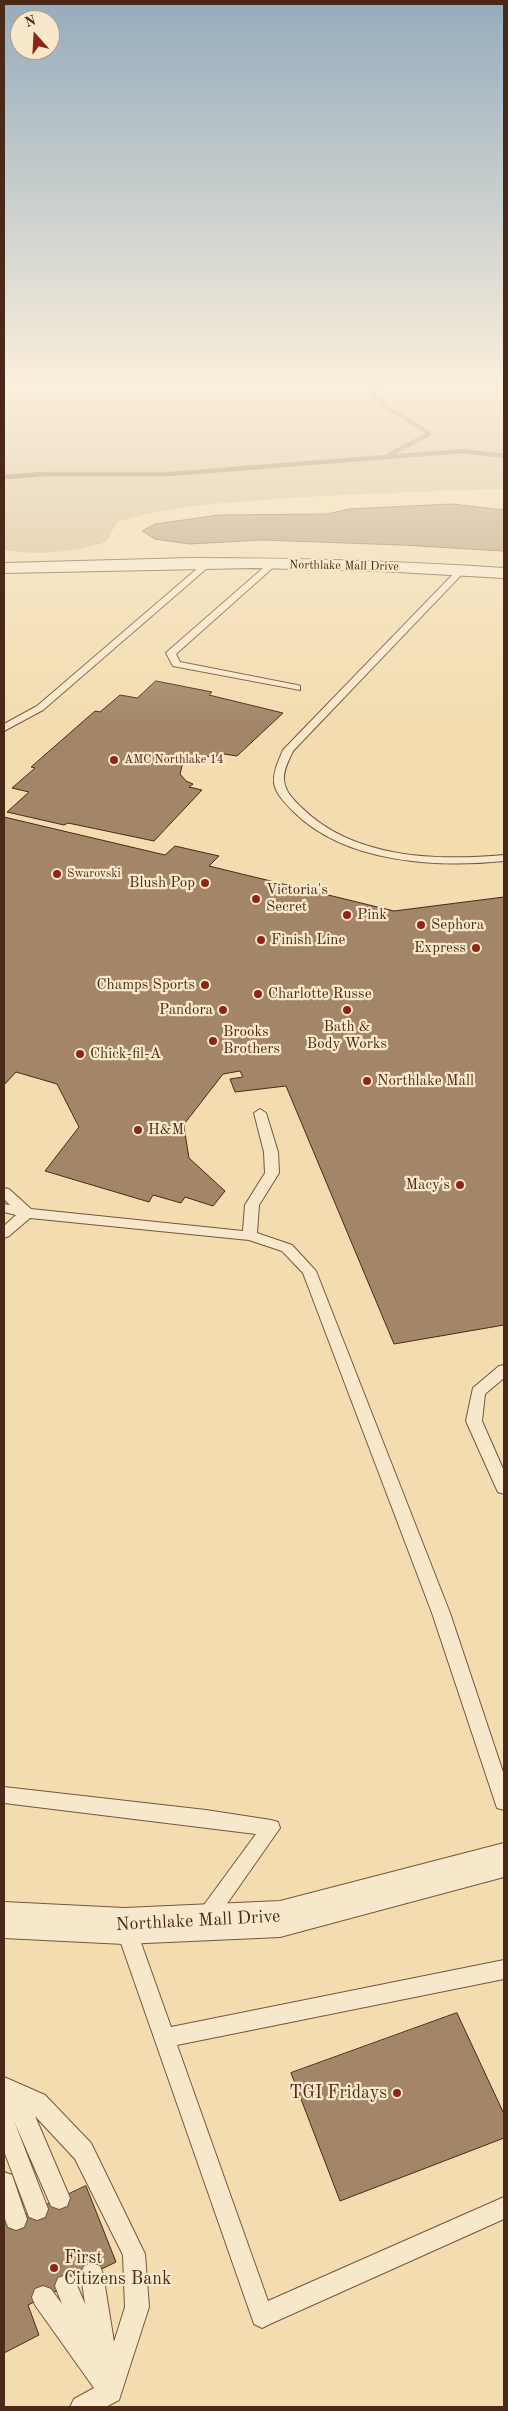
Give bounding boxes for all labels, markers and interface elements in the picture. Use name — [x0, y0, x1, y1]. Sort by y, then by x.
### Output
north arrow — [10, 10, 60, 60]
text: N — [23, 13, 38, 30]
street label: Northlake Mall Drive — [289, 558, 399, 574]
place label: AMC Northlake 14 — [124, 753, 224, 767]
marker: AMC Northlake 14 — [108, 754, 120, 766]
place label: Swarovski — [67, 867, 121, 881]
marker: Swarovski — [51, 868, 63, 880]
place label: Blush Pop — [129, 874, 195, 892]
marker: Blush Pop — [199, 877, 211, 889]
place label: Victoria's Secret — [266, 881, 328, 916]
marker: Victoria's Secret — [250, 893, 262, 905]
place label: Pink — [357, 906, 387, 924]
marker: Pink — [341, 909, 353, 921]
place label: Sephora — [431, 916, 484, 934]
marker: Sephora — [415, 919, 427, 931]
place label: Finish Line — [271, 931, 345, 949]
marker: Finish Line — [255, 934, 267, 946]
place label: Express — [414, 939, 466, 957]
marker: Express — [470, 942, 482, 954]
place label: Champs Sports — [97, 976, 195, 994]
marker: Champs Sports — [199, 979, 211, 991]
place label: Charlotte Russe — [268, 985, 372, 1003]
marker: Charlotte Russe — [252, 988, 264, 1000]
place label: Pandora — [159, 1001, 213, 1019]
marker: Pandora — [217, 1004, 229, 1016]
marker: Bath & Body Works — [341, 1004, 353, 1016]
place label: Bath & Body Works — [307, 1018, 387, 1053]
place label: Brooks Brothers — [223, 1023, 280, 1058]
marker: Brooks Brothers — [207, 1035, 219, 1047]
place label: Chick-fil-A — [90, 1045, 161, 1063]
marker: Chick-fil-A — [74, 1048, 86, 1060]
place label: Northlake Mall — [377, 1072, 474, 1090]
marker: Northlake Mall — [361, 1075, 373, 1087]
place label: H&M — [148, 1121, 184, 1139]
marker: H&M — [132, 1124, 144, 1136]
place label: Macy's — [405, 1176, 450, 1194]
marker: Macy's — [454, 1179, 466, 1191]
street label: Northlake Mall Drive — [115, 1906, 281, 1936]
place label: TGI Fridays — [289, 2082, 387, 2104]
marker: TGI Fridays — [391, 2087, 403, 2099]
place label: First Citizens Bank — [64, 2247, 171, 2290]
marker: First Citizens Bank — [48, 2262, 60, 2274]

